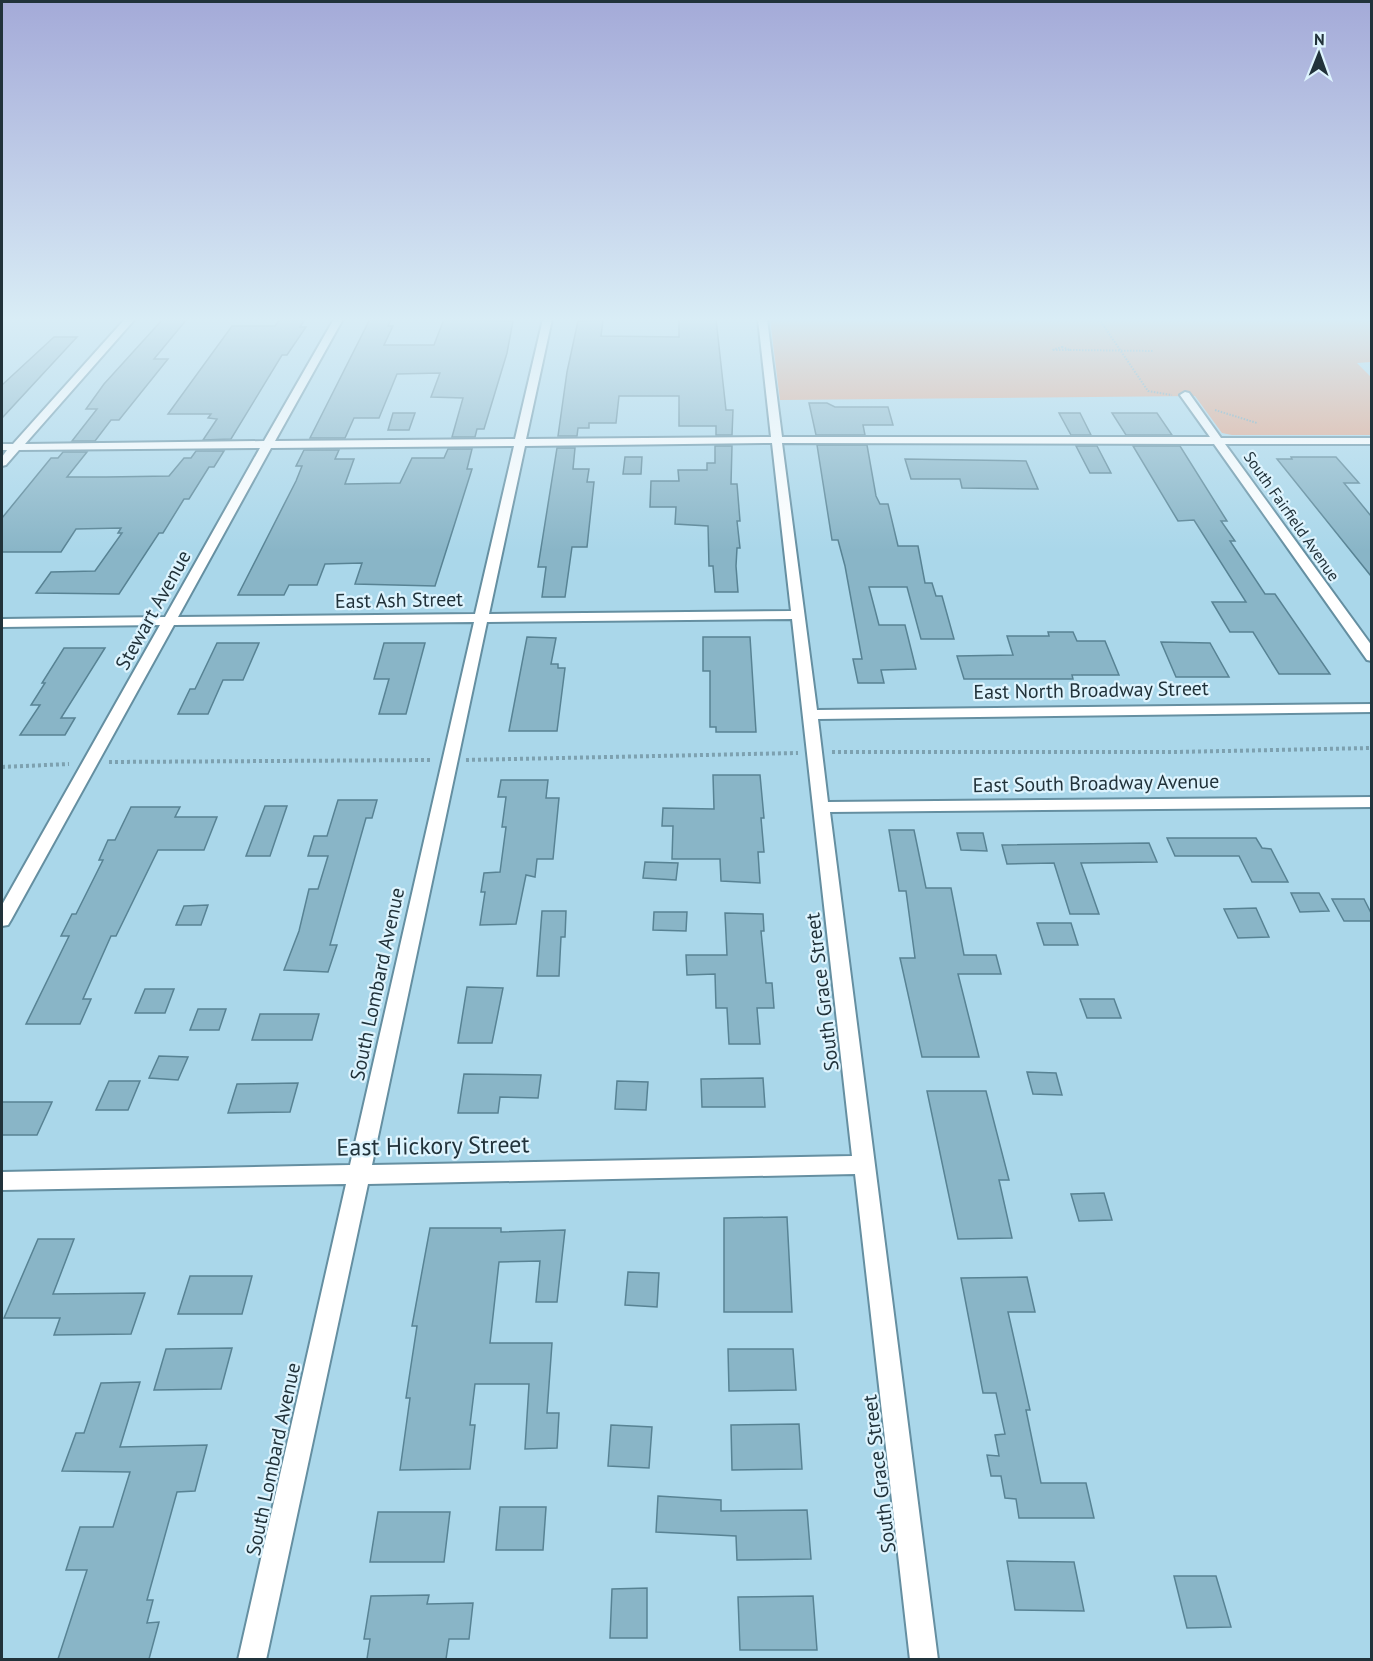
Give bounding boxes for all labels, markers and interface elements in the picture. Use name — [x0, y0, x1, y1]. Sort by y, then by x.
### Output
north arrow — [1289, 24, 1349, 84]
text: N — [1314, 29, 1325, 49]
street label: South Fairfield Avenue — [1240, 447, 1344, 585]
street label: Stewart Avenue — [109, 545, 197, 675]
street label: East Ash Street — [335, 586, 463, 614]
street label: East North Broadway Street — [973, 675, 1209, 705]
street label: East South Broadway Avenue — [972, 768, 1220, 798]
street label: South Lombard Avenue — [344, 885, 410, 1083]
street label: South Grace Street — [799, 911, 845, 1073]
street label: East Hickory Street — [336, 1128, 530, 1163]
street label: South Lombard Avenue — [240, 1360, 306, 1558]
street label: South Grace Street — [856, 1393, 902, 1555]

